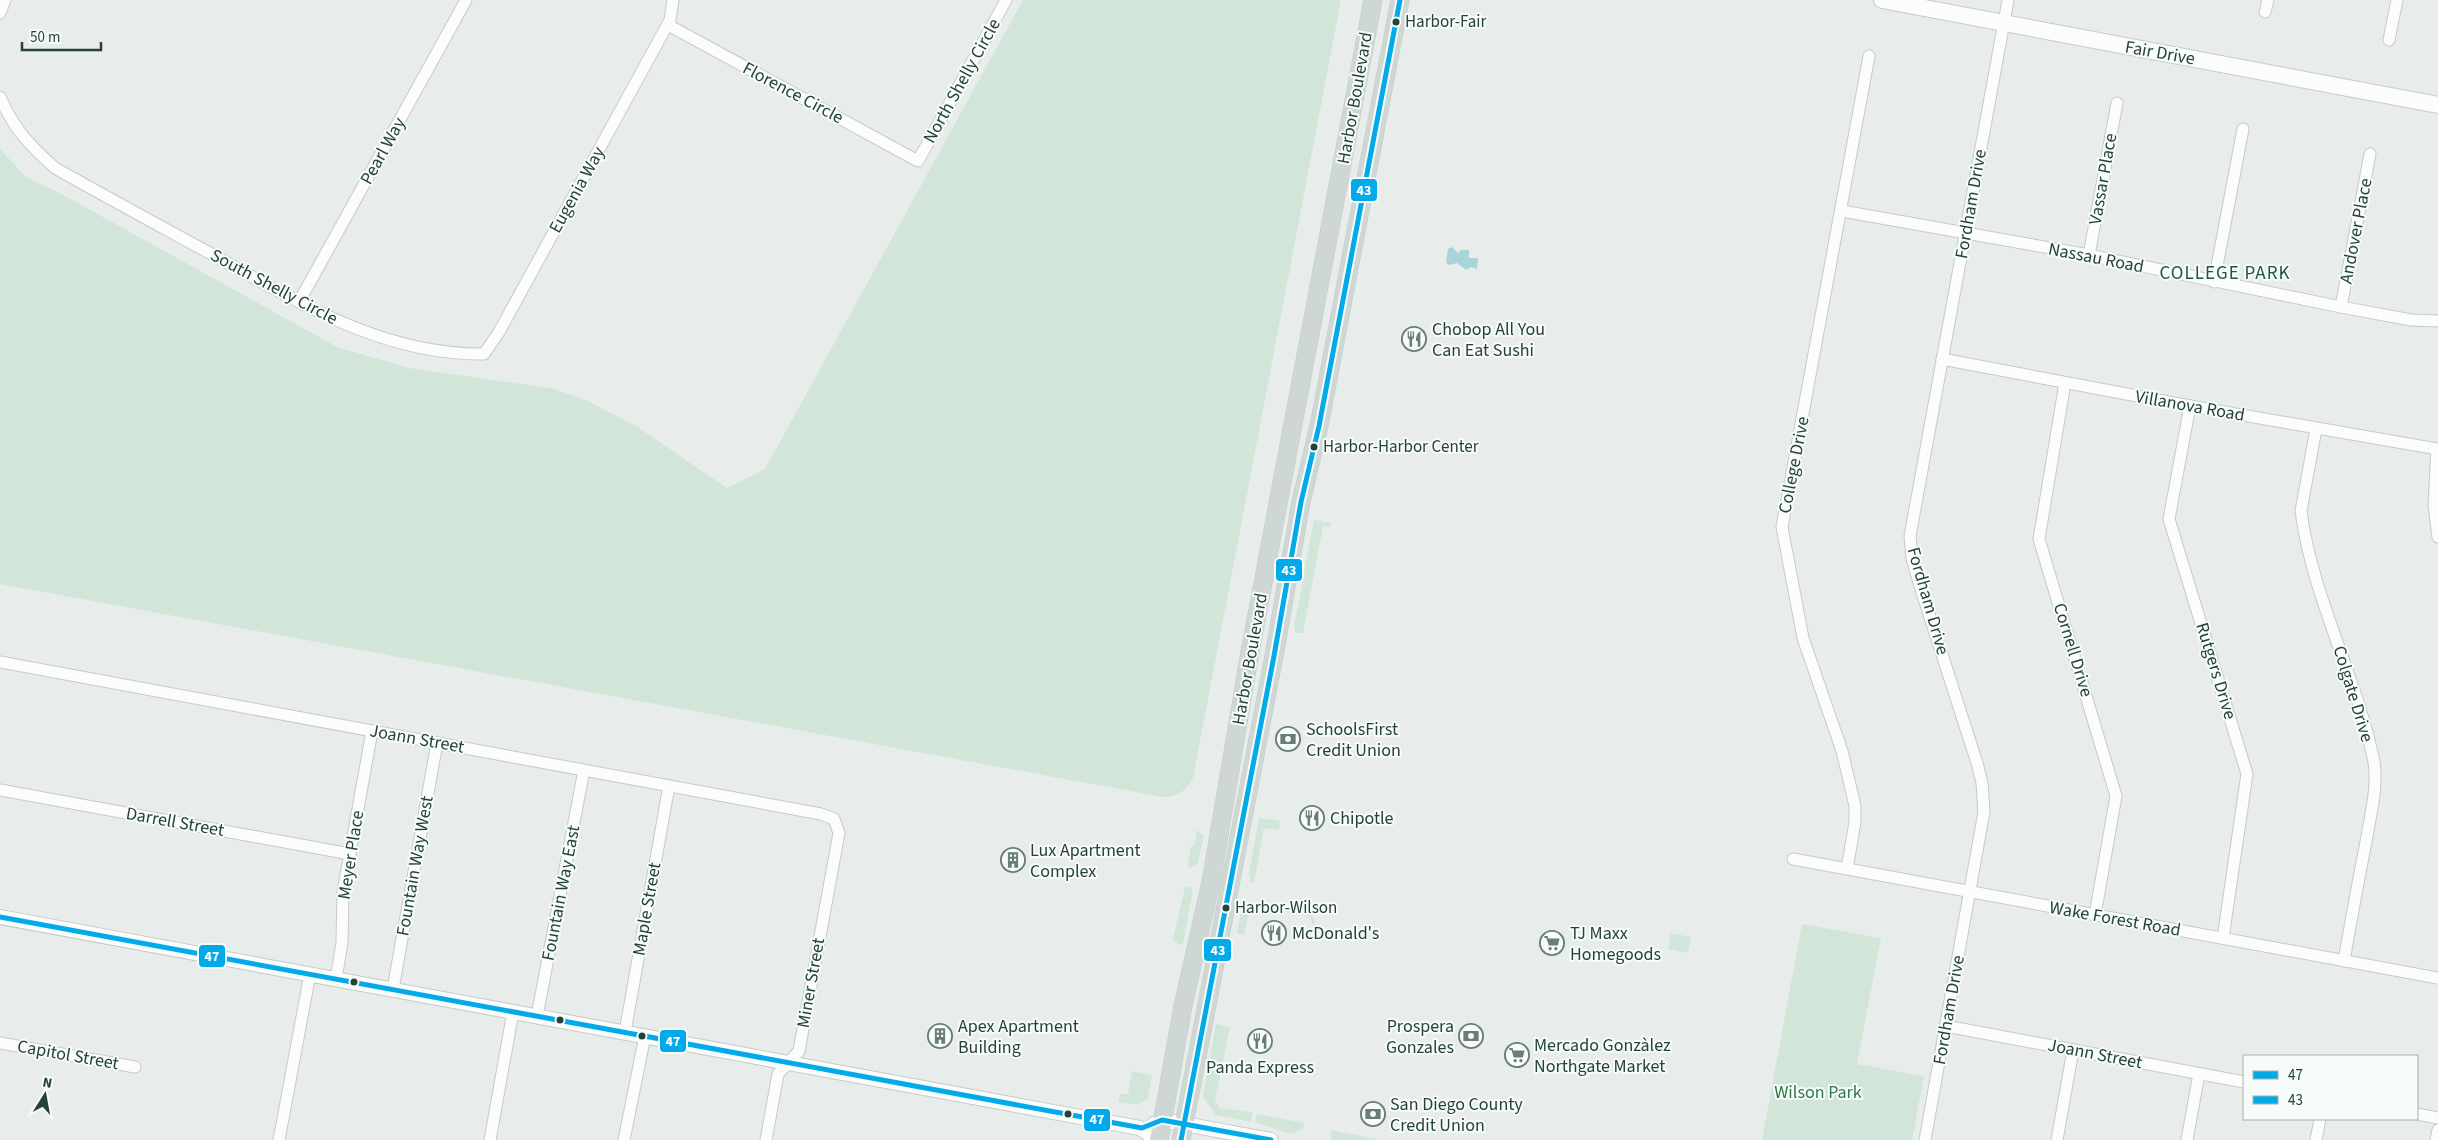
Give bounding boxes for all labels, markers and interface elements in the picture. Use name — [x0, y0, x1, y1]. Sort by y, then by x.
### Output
place label: Harbor-Fair — [1405, 10, 1487, 34]
street label: North Shelly Circle — [917, 14, 1007, 148]
marker: Harbor-Fair — [1391, 17, 1401, 27]
scale bar — [22, 20, 101, 52]
text: 50 m — [30, 27, 60, 48]
street label: Harbor Boulevard — [1331, 30, 1379, 166]
street label: Fair Drive — [2123, 35, 2197, 71]
street label: Florence Circle — [738, 56, 848, 130]
street label: Pearl Way — [354, 112, 412, 189]
street label: Vassar Place — [2083, 131, 2123, 227]
street label: Eugenia Way — [543, 142, 611, 238]
street label: Fordham Drive — [1949, 147, 1993, 261]
street label: Andover Place — [2334, 176, 2378, 286]
line badge: 43 — [1350, 178, 1378, 202]
text: 43 — [1357, 181, 1371, 201]
street label: Nassau Road — [2046, 236, 2146, 280]
street label: South Shelly Circle — [206, 243, 342, 331]
district label: COLLEGE PARK — [2160, 260, 2290, 287]
place label: Chobop All You Can Eat Sushi — [1432, 317, 1545, 363]
restaurant icon: Chobop All You Can Eat Sushi — [1401, 326, 1427, 352]
street label: Villanova Road — [2133, 384, 2247, 428]
street label: College Drive — [1772, 414, 1816, 516]
place label: Harbor-Harbor Center — [1323, 435, 1479, 459]
marker: Harbor-Harbor Center — [1309, 442, 1319, 452]
street label: Fordham Drive — [1901, 544, 1955, 658]
line badge: 43 — [1275, 558, 1303, 582]
text: 43 — [1282, 561, 1296, 581]
street label: Harbor Boulevard — [1226, 591, 1274, 727]
street label: Cornell Drive — [2047, 600, 2099, 700]
street label: Rutgers Drive — [2189, 620, 2243, 723]
street label: Colgate Drive — [2326, 643, 2380, 745]
place label: SchoolsFirst Credit Union — [1306, 717, 1401, 763]
street label: Joann Street — [368, 718, 466, 760]
bank icon: SchoolsFirst Credit Union — [1275, 726, 1301, 752]
street label: Fountain Way West — [390, 794, 440, 938]
street label: Darrell Street — [124, 801, 226, 843]
restaurant icon: Chipotle — [1299, 805, 1325, 831]
place label: Chipotle — [1330, 806, 1394, 831]
street label: Meyer Place — [332, 809, 370, 901]
street label: Fountain Way East — [536, 823, 586, 963]
place label: Lux Apartment Complex — [1030, 838, 1141, 884]
building icon: Lux Apartment Complex — [1000, 847, 1026, 873]
street label: Maple Street — [626, 860, 668, 958]
street label: Wake Forest Road — [2047, 895, 2183, 943]
place label: Harbor-Wilson — [1235, 896, 1337, 920]
marker: Harbor-Wilson — [1221, 903, 1231, 913]
restaurant icon: McDonald's — [1261, 920, 1287, 946]
place label: McDonald's — [1292, 921, 1379, 946]
place label: TJ Maxx Homegoods — [1570, 921, 1661, 967]
supermarket icon: TJ Maxx Homegoods — [1539, 930, 1565, 956]
street label: Miner Street — [791, 936, 831, 1030]
line badge: 43 — [1203, 938, 1232, 962]
text: 43 — [1211, 941, 1225, 961]
line badge: 47 — [198, 944, 226, 968]
text: 47 — [205, 947, 219, 967]
street label: Fordham Drive — [1927, 953, 1971, 1067]
unlabelled marker — [349, 977, 359, 987]
place label: Apex Apartment Building — [958, 1014, 1079, 1060]
place label: Prospera Gonzales — [1386, 1014, 1454, 1060]
unlabelled marker — [555, 1015, 565, 1025]
building icon: Apex Apartment Building — [927, 1023, 953, 1049]
bank icon: Prospera Gonzales — [1458, 1023, 1484, 1049]
restaurant icon: Panda Express — [1247, 1028, 1273, 1054]
line badge: 47 — [659, 1029, 687, 1053]
unlabelled marker — [637, 1031, 647, 1041]
text: 47 — [666, 1032, 680, 1052]
place label: Mercado Gonzàlez Northgate Market — [1534, 1033, 1671, 1079]
street label: Joann Street — [2046, 1033, 2144, 1075]
street label: Capitol Street — [15, 1034, 121, 1076]
supermarket icon: Mercado Gonzàlez Northgate Market — [1504, 1042, 1530, 1068]
place label: Panda Express — [1206, 1055, 1314, 1080]
legend — [2243, 1055, 2418, 1120]
text: 47 — [2288, 1065, 2303, 1086]
north arrow — [20, 1070, 70, 1120]
text: N — [41, 1073, 54, 1094]
park label: Wilson Park — [1774, 1080, 1862, 1105]
text: 43 — [2288, 1090, 2303, 1111]
place label: San Diego County Credit Union — [1390, 1092, 1523, 1138]
bank icon: San Diego County Credit Union — [1360, 1101, 1386, 1127]
line badge: 47 — [1083, 1108, 1111, 1132]
unlabelled marker — [1063, 1109, 1073, 1119]
text: 47 — [1090, 1110, 1104, 1130]

